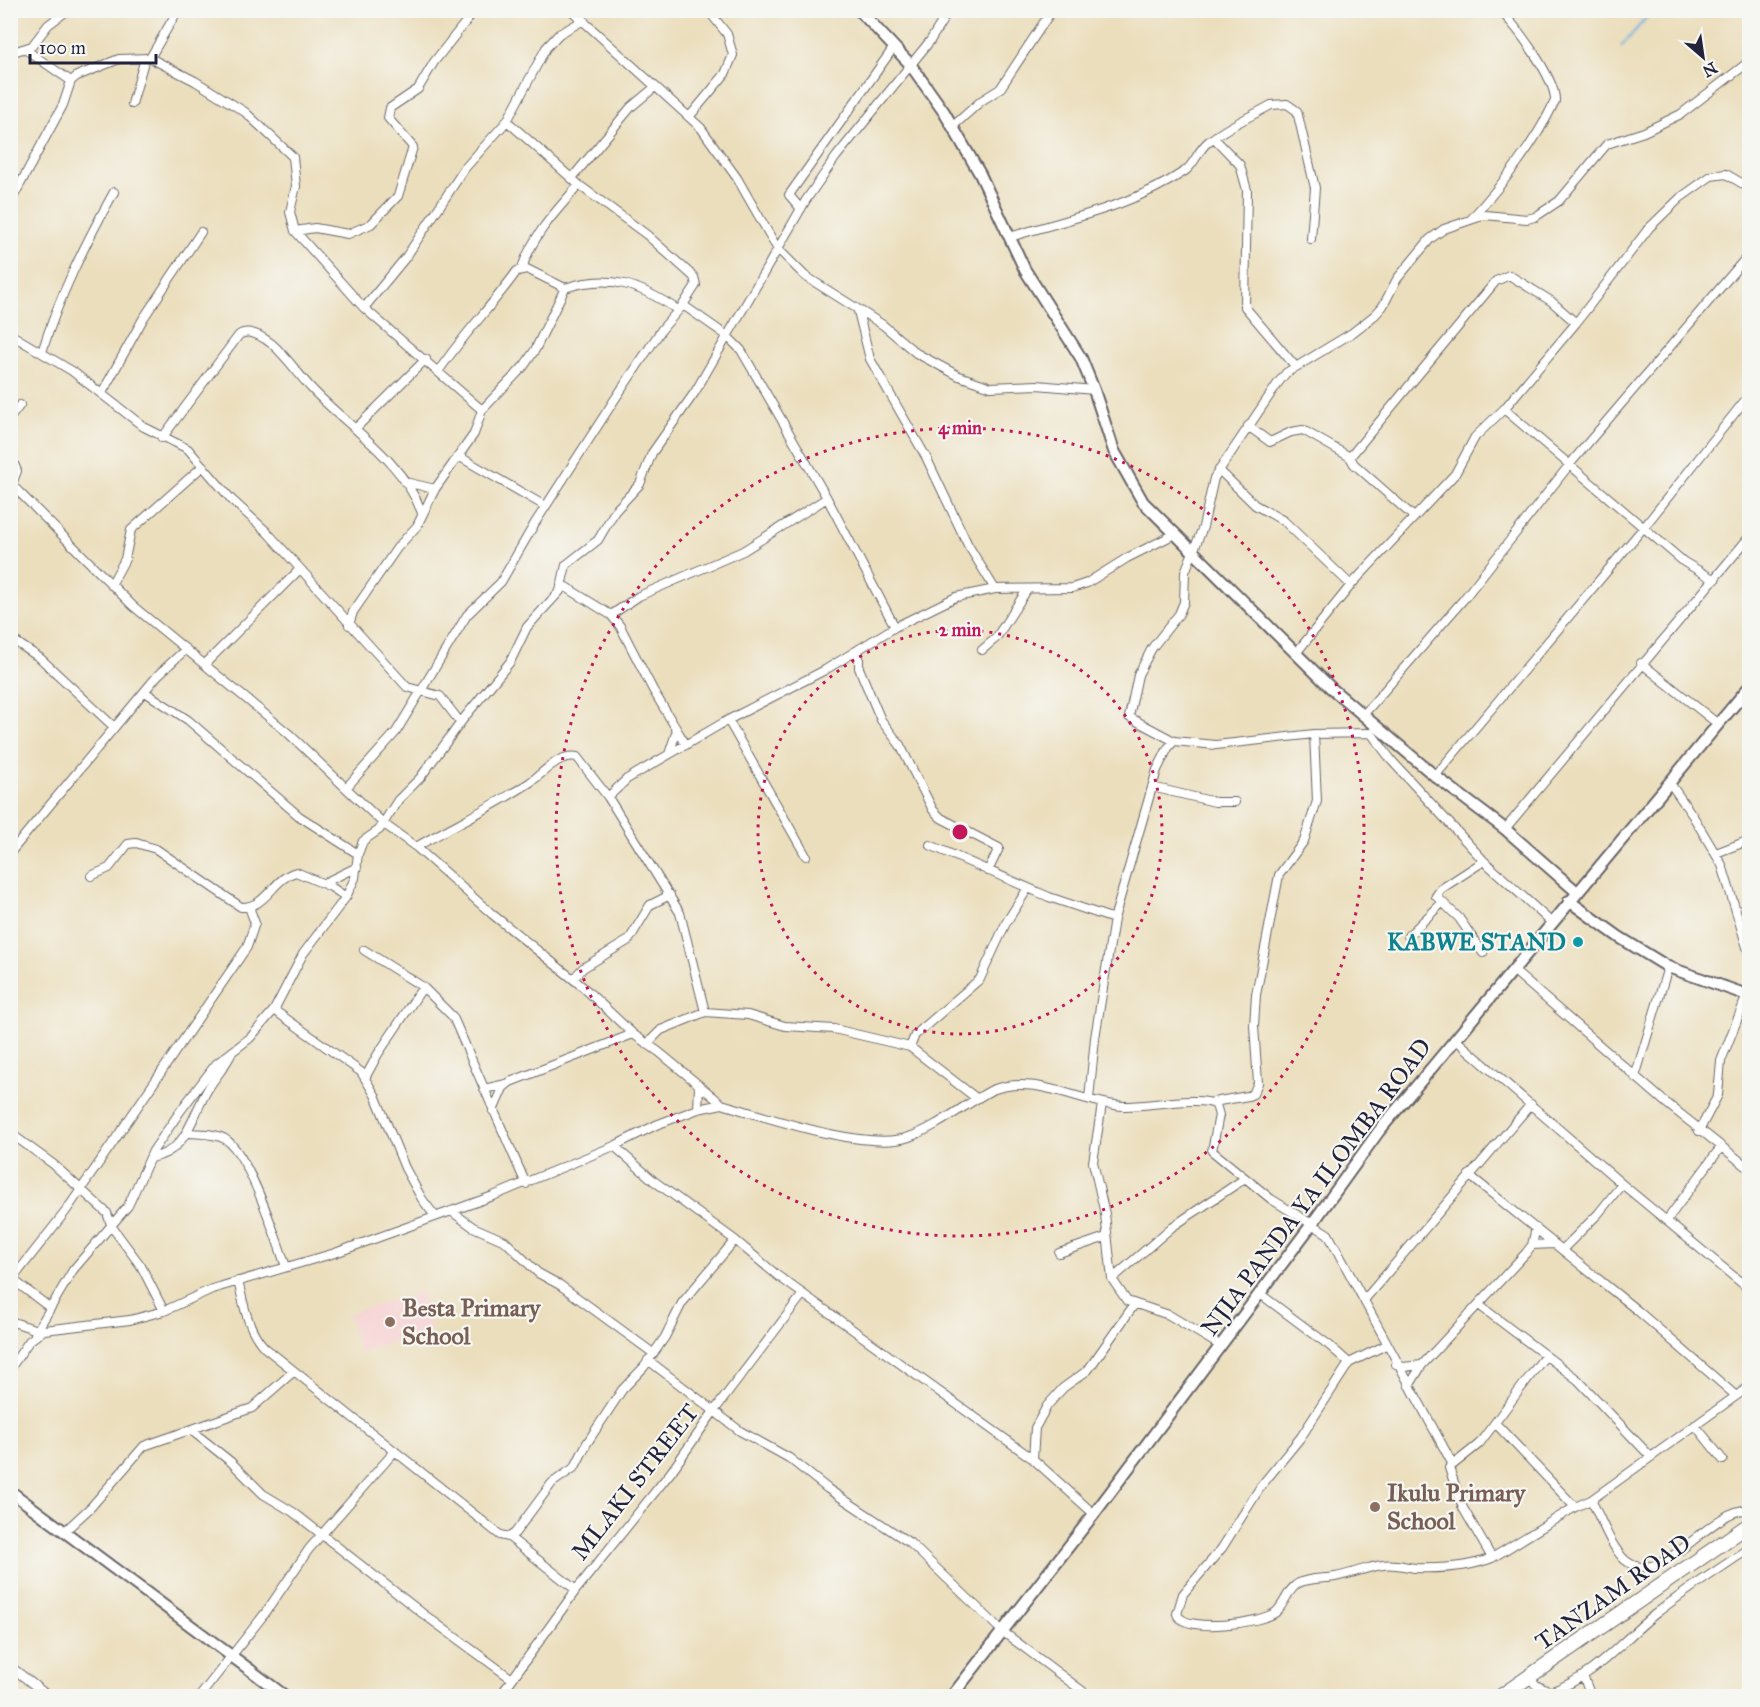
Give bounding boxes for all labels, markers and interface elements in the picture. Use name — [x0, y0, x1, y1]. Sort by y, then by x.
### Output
scale bar — [30, 27, 156, 65]
north arrow — [1673, 27, 1733, 87]
text: 100 m — [39, 37, 86, 59]
text: N — [1699, 58, 1721, 81]
text: 4 min — [938, 417, 982, 440]
text: 2 min — [939, 619, 982, 641]
centre of rings — [950, 822, 970, 842]
place label: KABWE STAND — [1387, 927, 1566, 957]
marker: KABWE STAND — [1571, 935, 1585, 949]
street label: NJIA PANDA YA ILOMBA ROAD — [1194, 1032, 1438, 1342]
place label: Besta Primary School — [402, 1293, 542, 1351]
marker: Besta Primary School — [383, 1315, 397, 1329]
street label: MLAKI STREET — [565, 1398, 705, 1566]
place label: Ikulu Primary School — [1387, 1478, 1527, 1536]
marker: Ikulu Primary School — [1368, 1500, 1382, 1514]
street label: TANZAM ROAD — [1529, 1527, 1697, 1657]

